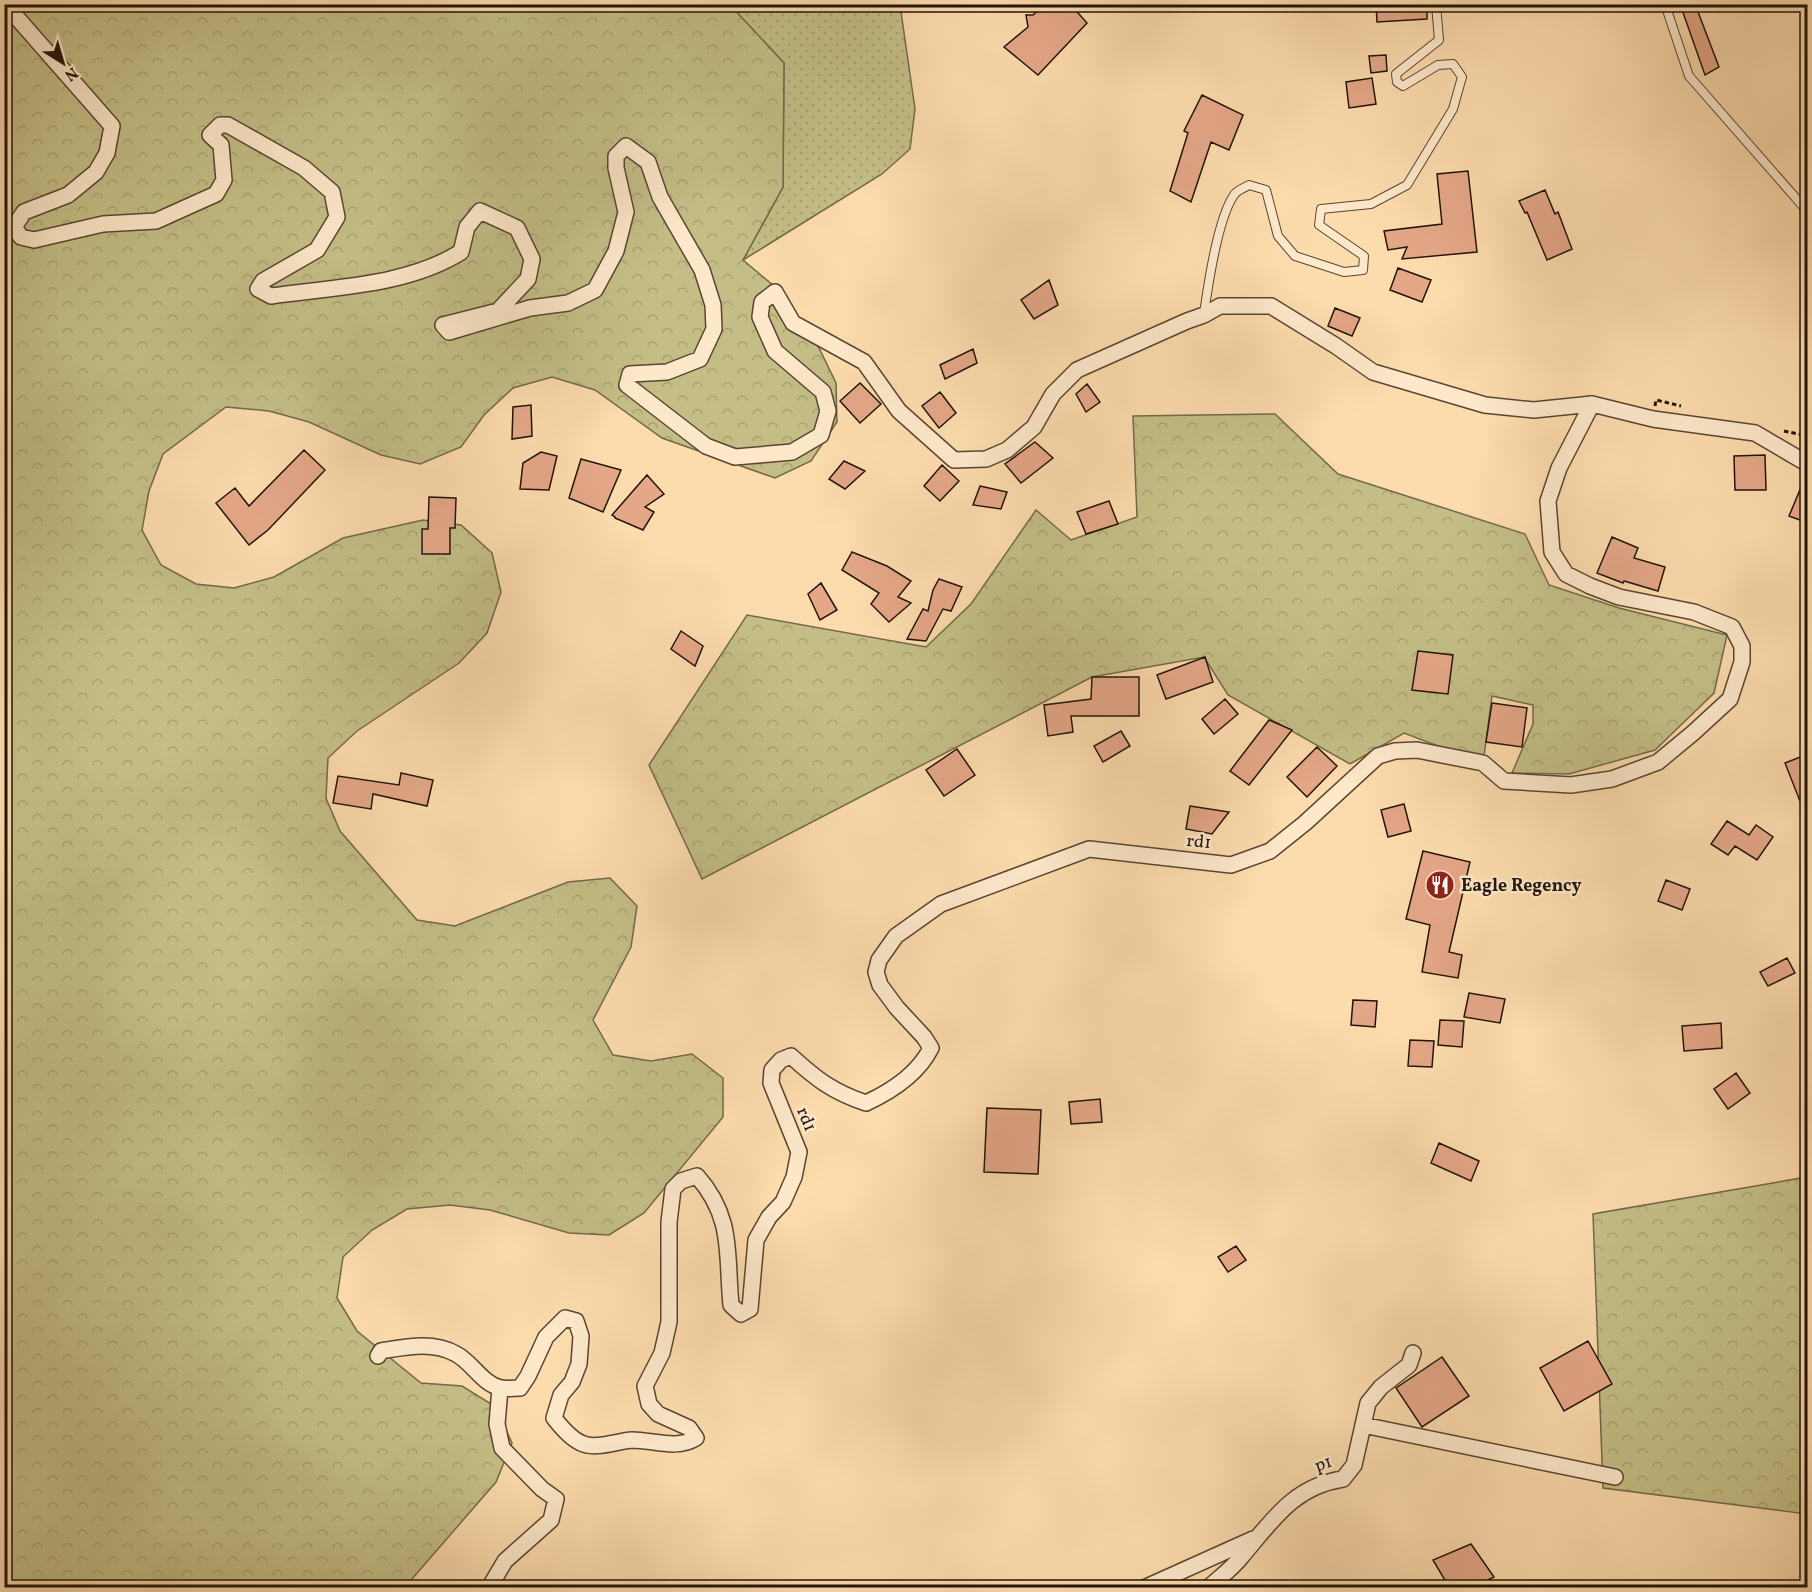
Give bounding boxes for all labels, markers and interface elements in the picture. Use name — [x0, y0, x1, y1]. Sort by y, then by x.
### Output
north arrow — [33, 33, 93, 93]
text: N — [59, 61, 82, 86]
street label: rd1 — [1185, 829, 1212, 856]
restaurant icon: Eagle Regency — [1424, 869, 1456, 901]
place label: Eagle Regency — [1461, 874, 1582, 899]
street label: rd1 — [789, 1103, 822, 1136]
street label: p1 — [1311, 1450, 1336, 1479]

